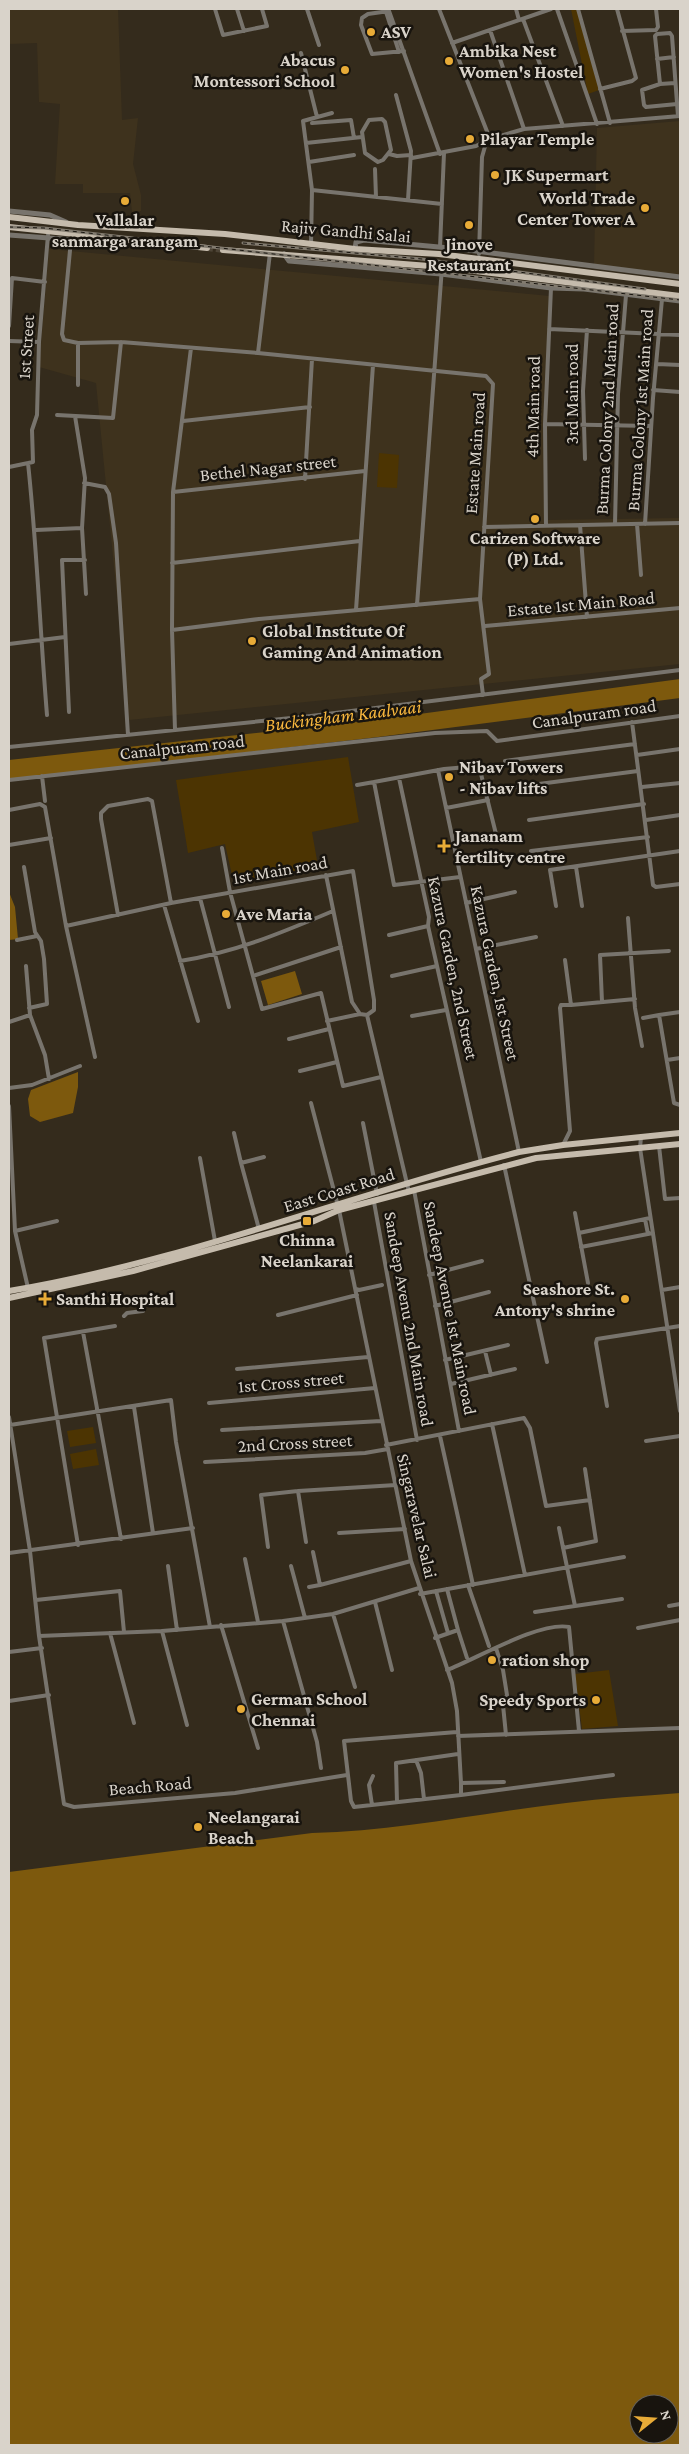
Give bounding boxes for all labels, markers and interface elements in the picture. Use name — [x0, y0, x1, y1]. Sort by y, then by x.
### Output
place label: ASV — [380, 22, 411, 42]
marker: ASV — [365, 26, 377, 38]
place label: Ambika Nest Women's Hostel — [458, 41, 583, 82]
place label: Abacus Montessori School — [194, 50, 335, 91]
marker: Ambika Nest Women's Hostel — [443, 55, 455, 67]
marker: Abacus Montessori School — [339, 64, 351, 76]
place label: Pilayar Temple — [480, 129, 594, 149]
marker: Pilayar Temple — [464, 133, 476, 145]
place label: JK Supermart — [503, 165, 609, 185]
marker: JK Supermart — [489, 169, 501, 181]
place label: World Trade Center Tower A — [517, 188, 635, 229]
marker: Vallalar sanmarga arangam — [119, 195, 131, 207]
marker: World Trade Center Tower A — [639, 202, 651, 214]
place label: Vallalar sanmarga arangam — [52, 210, 199, 251]
street label: Rajiv Gandhi Salai — [280, 215, 412, 248]
marker: Jinove Restaurant — [463, 219, 475, 231]
place label: Jinove Restaurant — [427, 234, 512, 275]
street label: Burma Colony 2nd Main road — [591, 302, 623, 515]
street label: Burma Colony 1st Main road — [623, 308, 657, 512]
street label: 1st Street — [14, 313, 38, 380]
street label: 3rd Main road — [562, 343, 582, 445]
street label: 4th Main road — [522, 355, 544, 458]
street label: Estate Main road — [461, 391, 489, 515]
street label: Bethel Nagar street — [199, 451, 338, 485]
marker: Carizen Software (P) Ltd. — [529, 513, 541, 525]
place label: Carizen Software (P) Ltd. — [470, 528, 600, 570]
street label: Estate 1st Main Road — [506, 588, 656, 620]
place label: Global Institute Of Gaming And Animation — [262, 621, 442, 662]
marker: Global Institute Of Gaming And Animation — [246, 635, 258, 647]
water label: Buckingham Kaalvaai — [264, 695, 423, 736]
street label: Canalpuram road — [530, 695, 658, 733]
street label: Canalpuram road — [119, 730, 246, 764]
place label: Nibav Towers - Nibav lifts — [459, 757, 563, 798]
marker: Nibav Towers - Nibav lifts — [443, 771, 455, 783]
place label: Jananam fertility centre — [453, 826, 565, 867]
marker: Jananam fertility centre — [437, 839, 451, 853]
street label: 1st Main road — [231, 852, 330, 888]
street label: Kazura Garden, 2nd Street — [424, 874, 482, 1063]
street label: Kazura Garden, 1st Street — [467, 884, 524, 1063]
place label: Ave Maria — [235, 904, 312, 924]
marker: Ave Maria — [220, 908, 232, 920]
street label: East Coast Road — [281, 1163, 397, 1216]
street label: Sandeep Avenue 1st Main road — [419, 1200, 481, 1417]
street label: Sandeep Avenu 2nd Main road — [380, 1210, 438, 1429]
marker: Chinna Neelankarai — [301, 1215, 313, 1227]
place label: Chinna Neelankarai — [261, 1230, 354, 1271]
place label: Seashore St. Antony's shrine — [494, 1279, 615, 1320]
place label: Santhi Hospital — [56, 1289, 174, 1309]
marker: Santhi Hospital — [38, 1292, 52, 1306]
marker: Seashore St. Antony's shrine — [619, 1293, 631, 1305]
street label: 1st Cross street — [237, 1367, 346, 1397]
street label: 2nd Cross street — [237, 1430, 354, 1456]
street label: Singaravelar Salai — [393, 1452, 441, 1581]
place label: ration shop — [502, 1650, 590, 1670]
marker: ration shop — [486, 1654, 498, 1666]
place label: German School Chennai — [251, 1689, 367, 1730]
place label: Speedy Sports — [479, 1690, 586, 1710]
marker: Speedy Sports — [590, 1694, 602, 1706]
marker: German School Chennai — [235, 1703, 247, 1715]
street label: Beach Road — [108, 1772, 193, 1800]
place label: Neelangarai Beach — [208, 1807, 301, 1848]
marker: Neelangarai Beach — [192, 1821, 204, 1833]
north arrow — [629, 2394, 679, 2444]
text: N — [657, 2408, 676, 2423]

